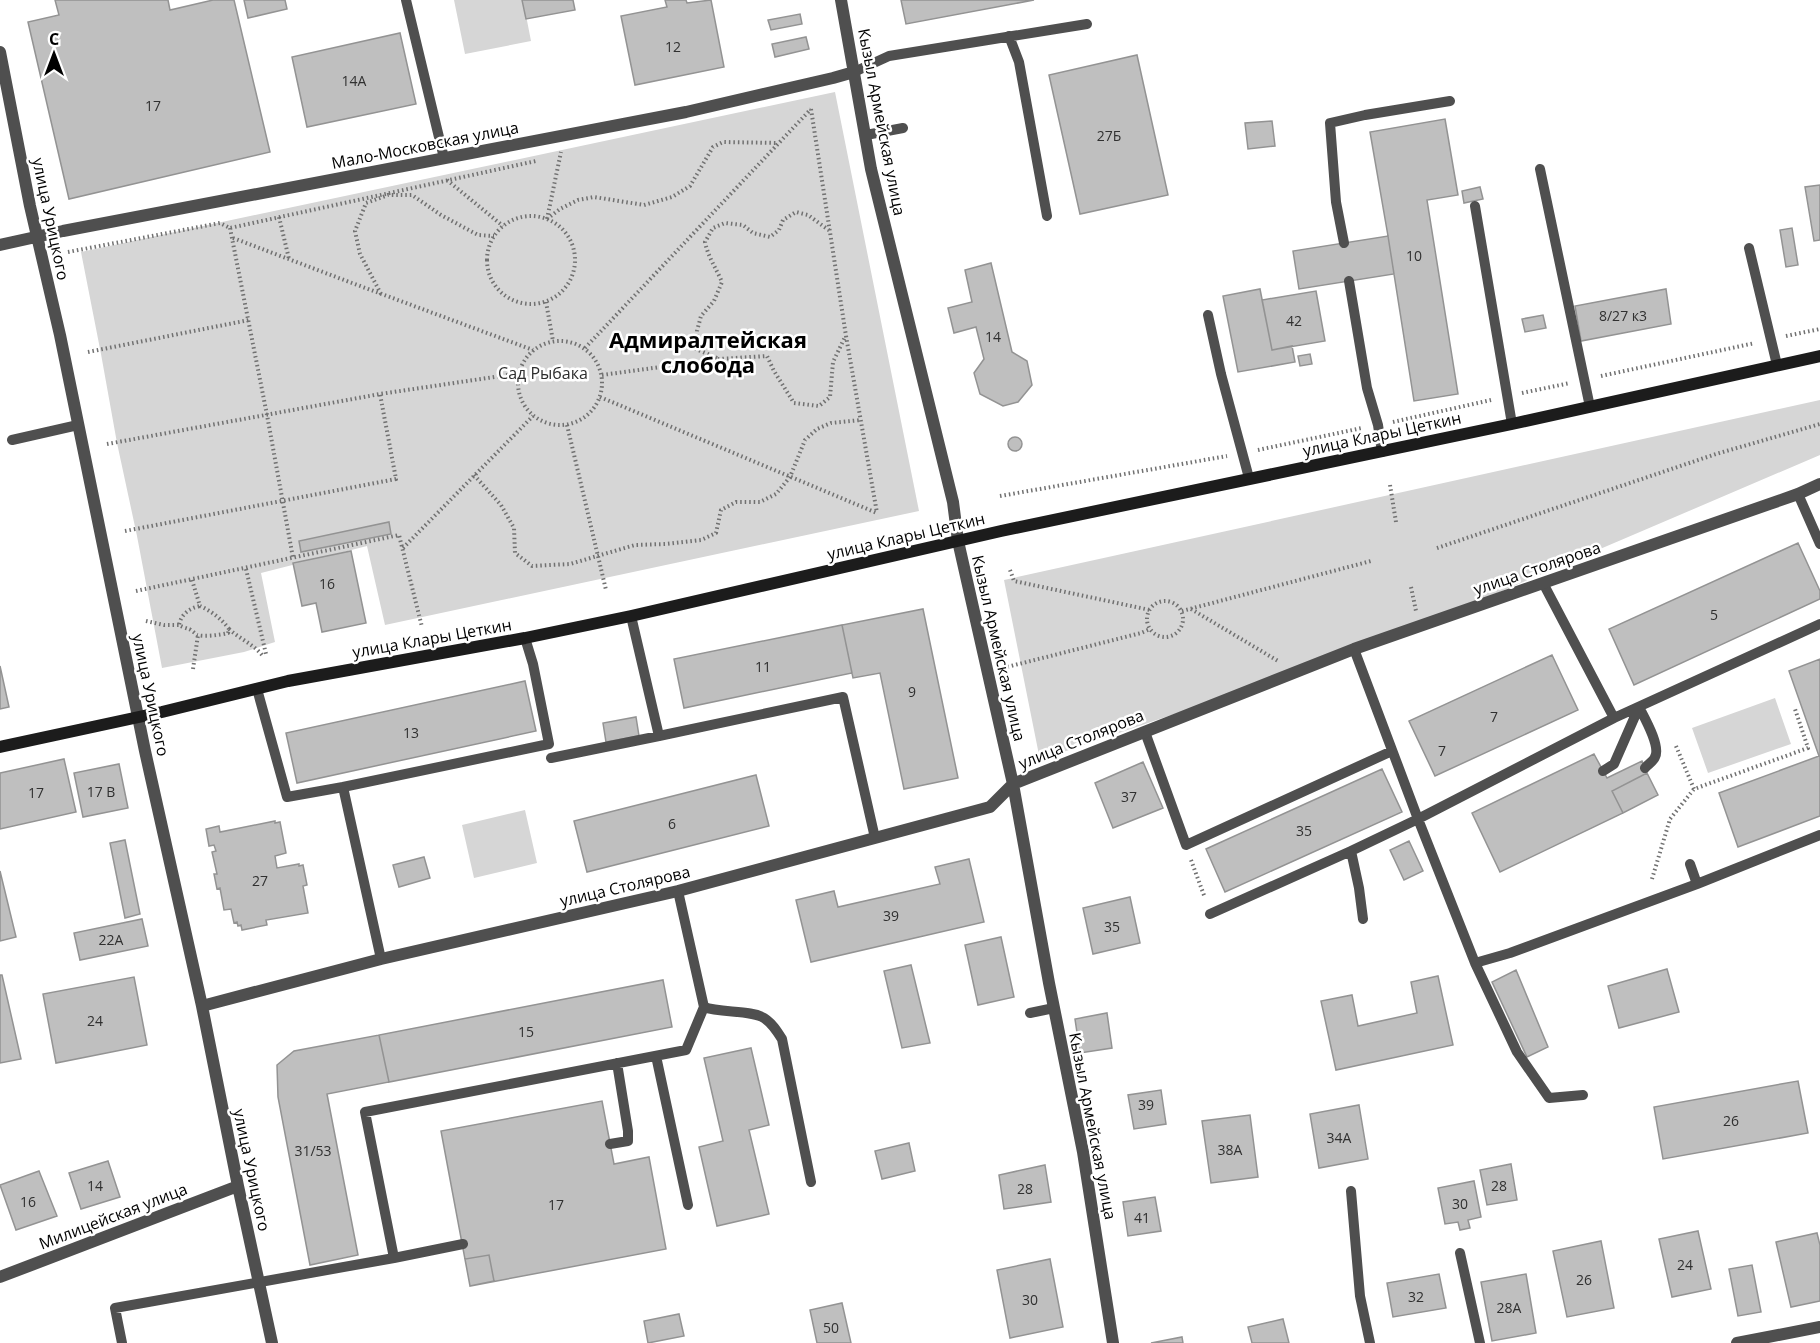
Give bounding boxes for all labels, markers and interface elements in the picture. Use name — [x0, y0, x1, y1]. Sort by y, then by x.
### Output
north arrow — [24, 24, 84, 84]
street label: Кызыл Армейская улица — [853, 27, 911, 217]
text: С — [49, 28, 59, 50]
house number: 12 — [665, 37, 681, 56]
house number: 14А — [342, 71, 367, 90]
house number: 17 — [145, 96, 161, 115]
street label: Мало-Московская улица — [330, 116, 520, 174]
house number: 27Б — [1097, 126, 1121, 145]
street label: улица Урицкого — [27, 156, 75, 282]
house number: 10 — [1406, 246, 1422, 265]
house number: 8/27 к3 — [1599, 306, 1647, 325]
house number: 42 — [1286, 311, 1302, 330]
district label: Адмиралтейская слобода — [609, 324, 807, 379]
house number: 14 — [985, 327, 1001, 346]
park label: Сад Рыбака — [498, 362, 588, 384]
street label: улица Клары Цеткин — [1301, 406, 1463, 462]
street label: улица Клары Цеткин — [825, 507, 987, 565]
street label: улица Столярова — [1470, 536, 1604, 600]
street label: Кызыл Армейская улица — [967, 553, 1031, 743]
house number: 16 — [319, 574, 335, 593]
house number: 5 — [1710, 605, 1718, 624]
street label: улица Клары Цеткин — [351, 613, 513, 663]
street label: улица Урицкого — [127, 632, 175, 758]
house number: 11 — [755, 657, 771, 676]
house number: 9 — [908, 682, 916, 701]
street label: улица Столярова — [1015, 704, 1147, 774]
house number: 7 — [1490, 707, 1498, 726]
house number: 13 — [403, 723, 419, 742]
house number: 7 — [1438, 741, 1446, 760]
house number: 17 В — [87, 782, 115, 801]
house number: 17 — [28, 783, 44, 802]
house number: 37 — [1121, 787, 1137, 806]
house number: 6 — [668, 814, 676, 833]
house number: 35 — [1296, 821, 1312, 840]
street label: улица Столярова — [558, 860, 692, 912]
house number: 27 — [252, 871, 268, 890]
house number: 39 — [883, 906, 899, 925]
house number: 35 — [1104, 917, 1120, 936]
house number: 22А — [99, 930, 124, 949]
house number: 24 — [87, 1011, 103, 1030]
house number: 15 — [518, 1022, 534, 1041]
street label: Кызыл Армейская улица — [1064, 1031, 1122, 1221]
house number: 39 — [1138, 1095, 1154, 1114]
street label: улица Урицкого — [228, 1107, 276, 1233]
house number: 26 — [1723, 1111, 1739, 1130]
house number: 34А — [1327, 1128, 1352, 1147]
house number: 38А — [1218, 1140, 1243, 1159]
house number: 31/53 — [294, 1141, 332, 1160]
house number: 14 — [87, 1176, 103, 1195]
house number: 28 — [1491, 1176, 1507, 1195]
street label: Милицейская улица — [36, 1178, 190, 1254]
house number: 28 — [1017, 1179, 1033, 1198]
house number: 16 — [20, 1192, 36, 1211]
house number: 30 — [1452, 1194, 1468, 1213]
house number: 17 — [548, 1195, 564, 1214]
house number: 41 — [1134, 1208, 1150, 1227]
house number: 24 — [1677, 1255, 1693, 1274]
house number: 26 — [1576, 1270, 1592, 1289]
house number: 32 — [1408, 1287, 1424, 1306]
house number: 30 — [1022, 1290, 1038, 1309]
house number: 28А — [1497, 1298, 1522, 1317]
house number: 50 — [823, 1318, 839, 1337]

